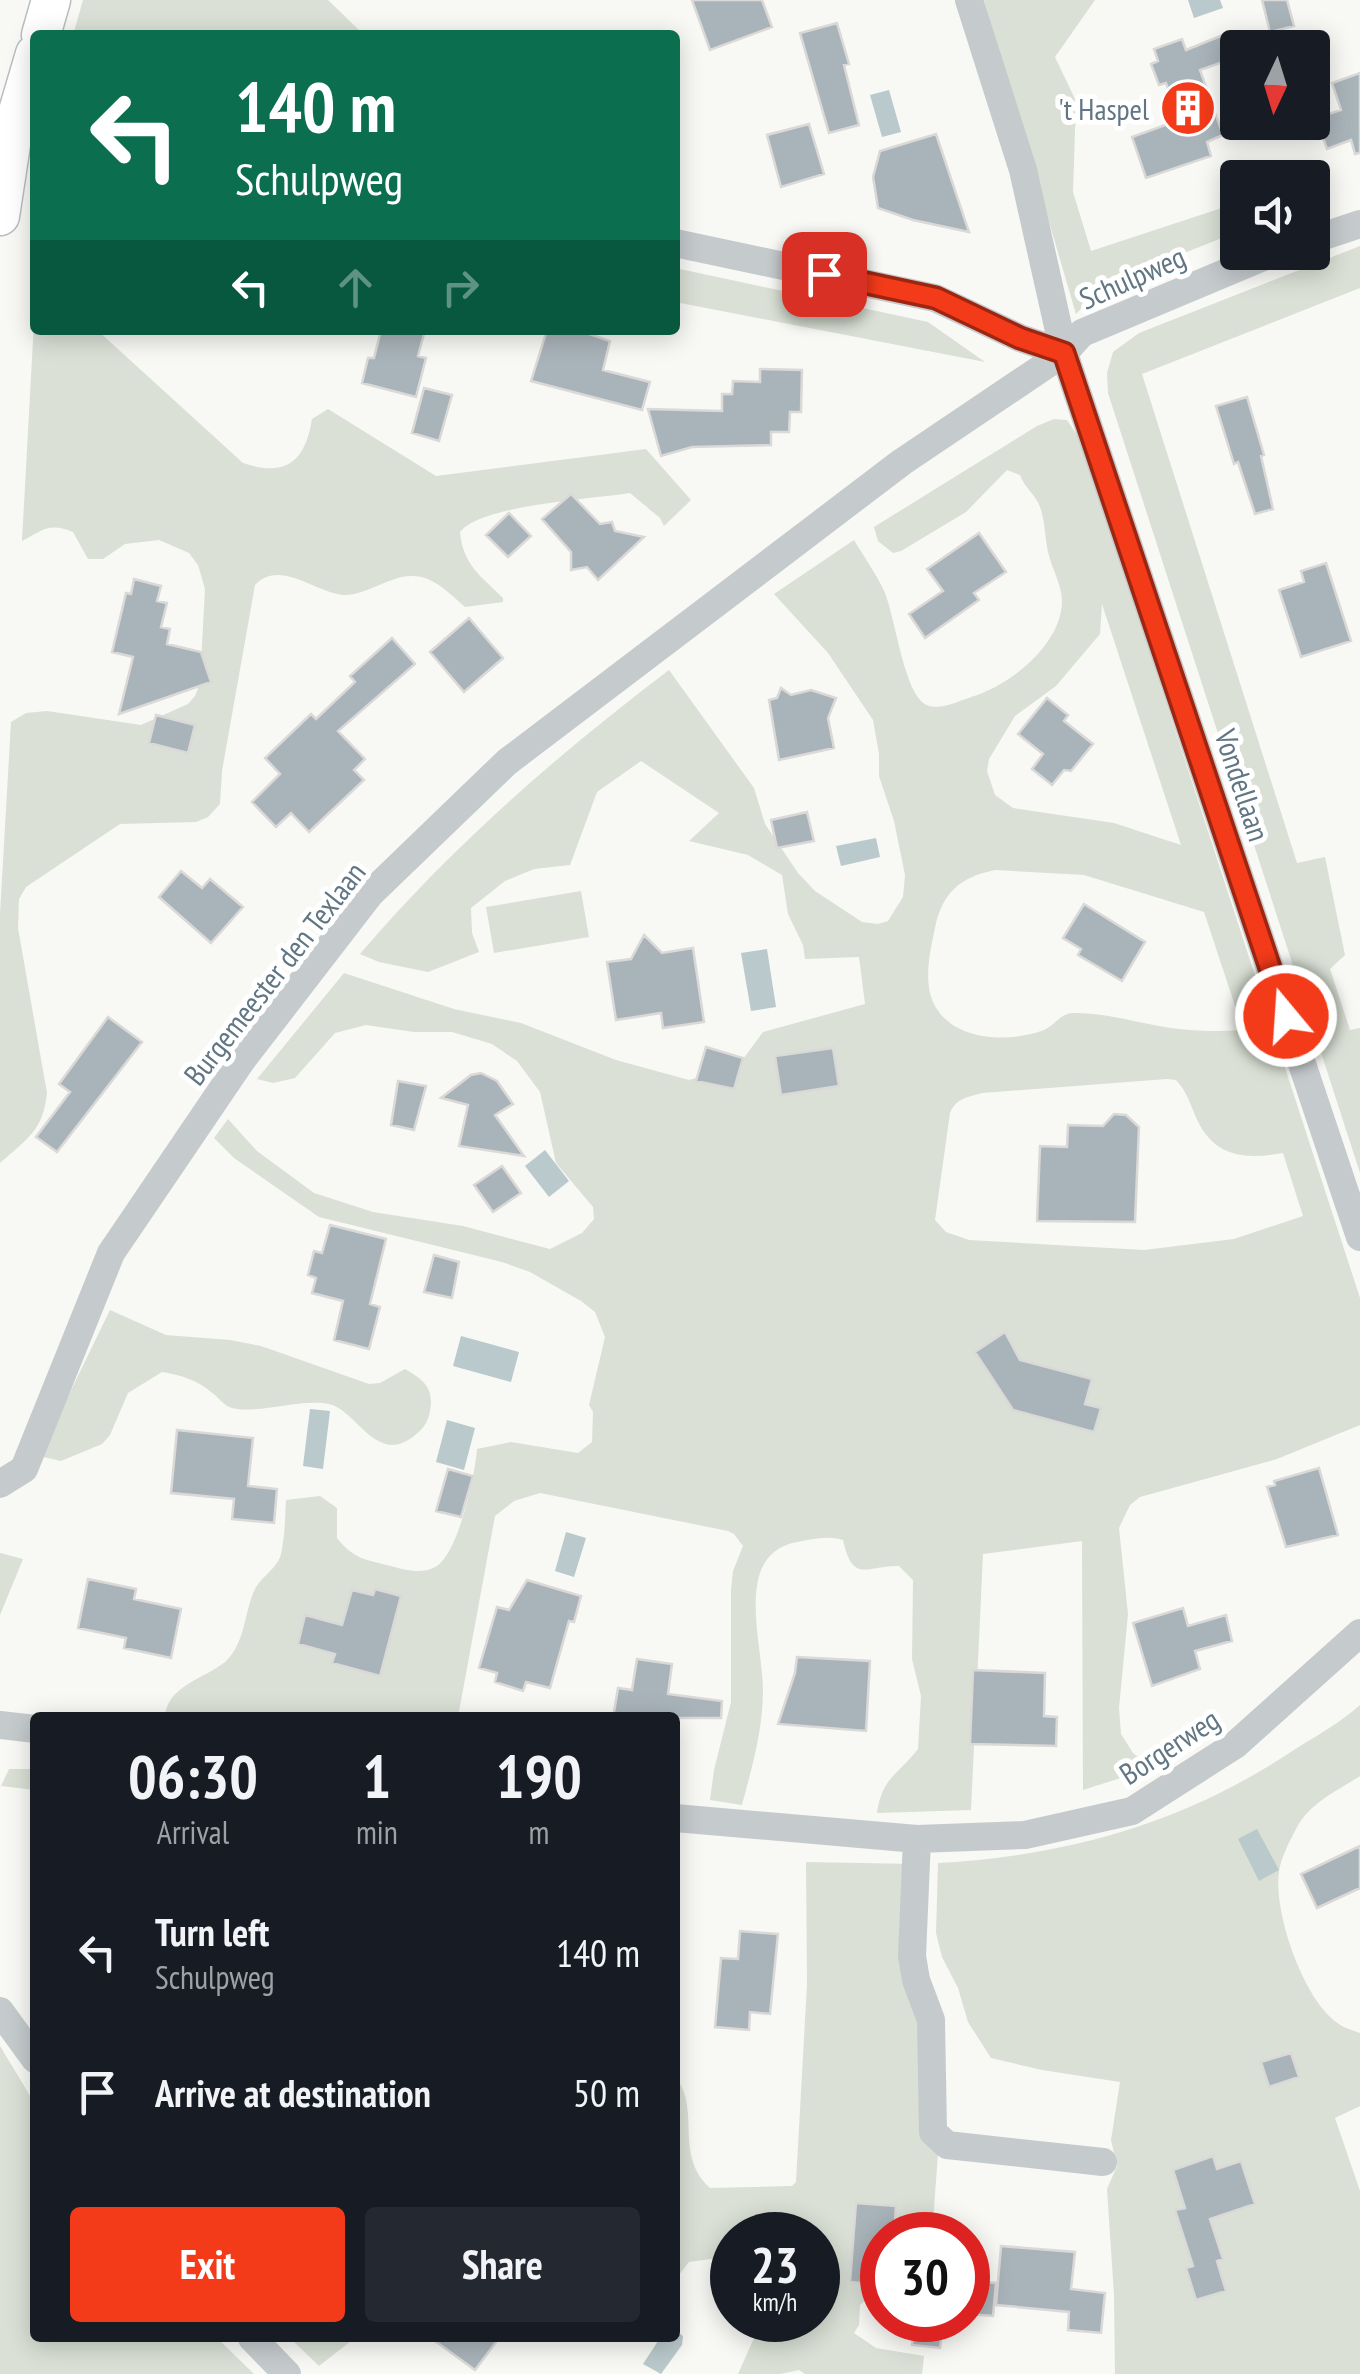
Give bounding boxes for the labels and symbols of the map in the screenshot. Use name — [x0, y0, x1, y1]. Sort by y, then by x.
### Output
north arrow — [1220, 30, 1330, 140]
building icon: 't Haspel — [1158, 78, 1218, 138]
place label: 't Haspel — [1058, 89, 1149, 128]
pin — [782, 232, 867, 317]
street label: Schulpweg — [1073, 236, 1191, 318]
street label: Vondellaan — [1206, 723, 1279, 846]
street label: Burgemeester den Texlaan — [175, 854, 373, 1092]
position arrow — [1234, 964, 1338, 1068]
street label: Borgerweg — [1112, 1699, 1226, 1793]
speed limit sign: 30 — [860, 2212, 990, 2342]

